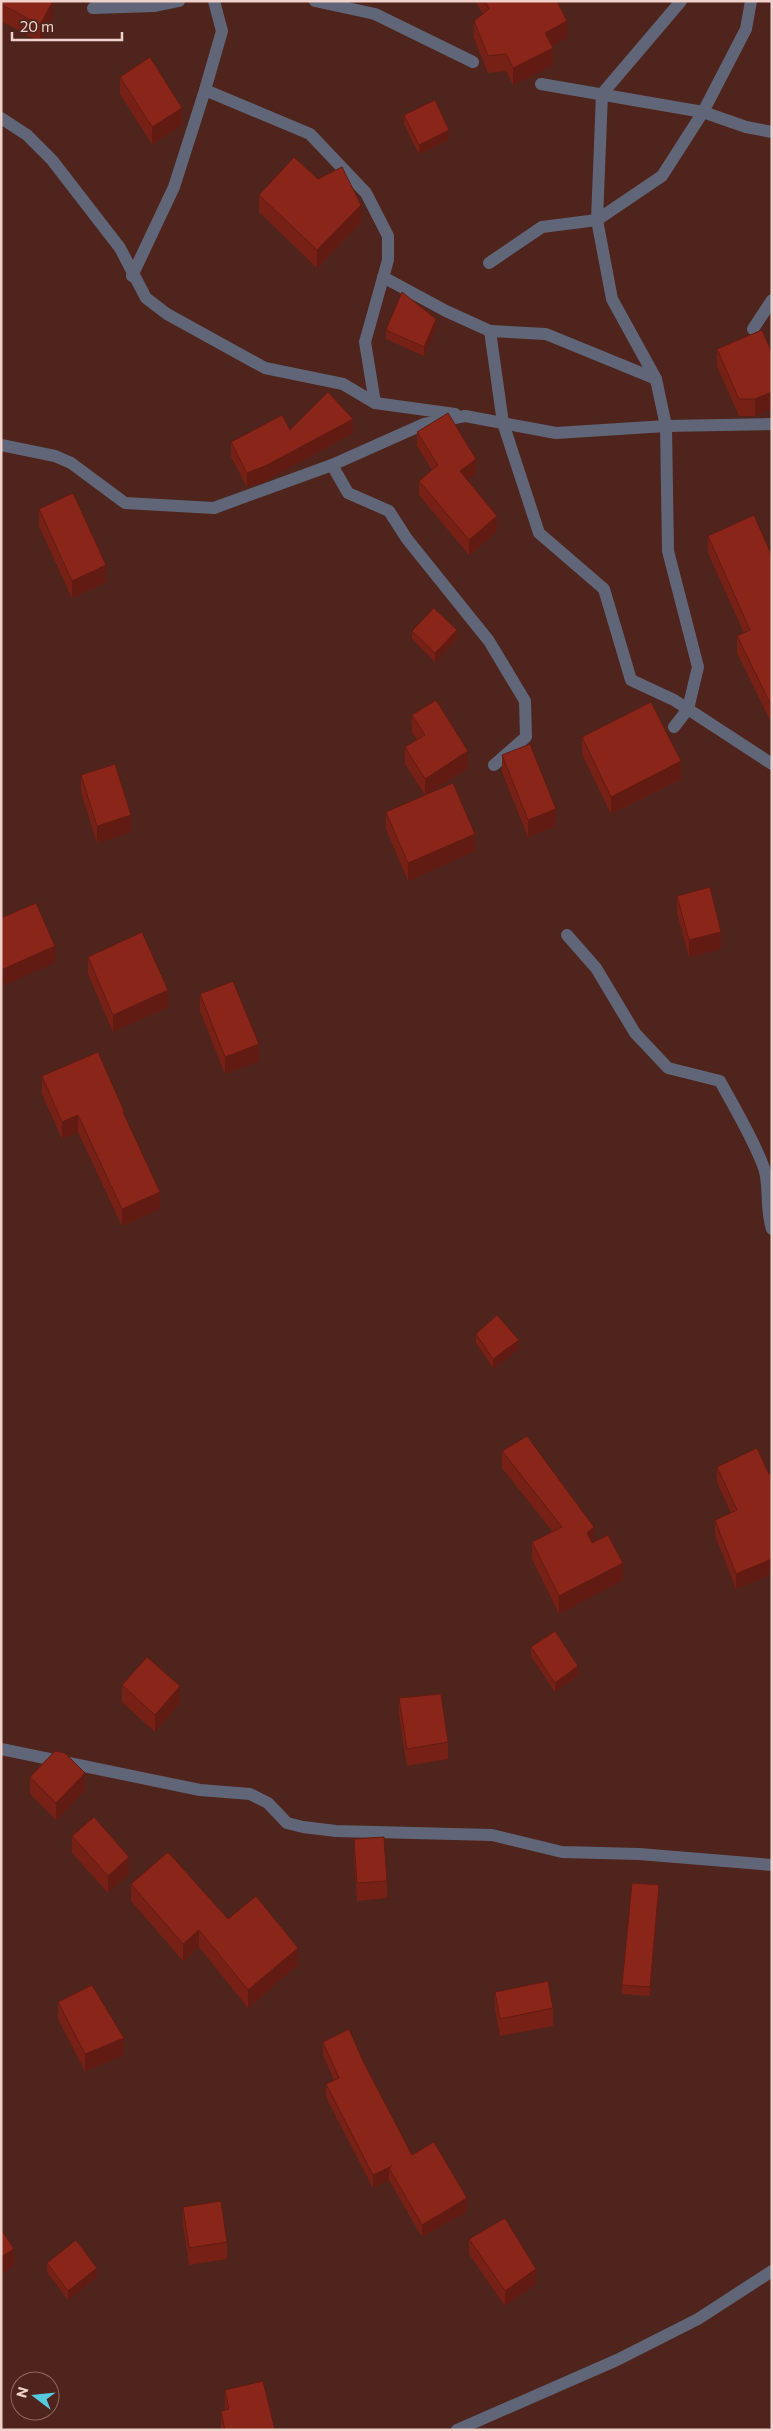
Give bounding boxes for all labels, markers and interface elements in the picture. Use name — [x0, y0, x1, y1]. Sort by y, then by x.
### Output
scale bar — [12, 10, 122, 42]
text: 20 m — [20, 17, 54, 35]
north arrow — [10, 2371, 60, 2421]
text: N — [12, 2385, 32, 2400]

